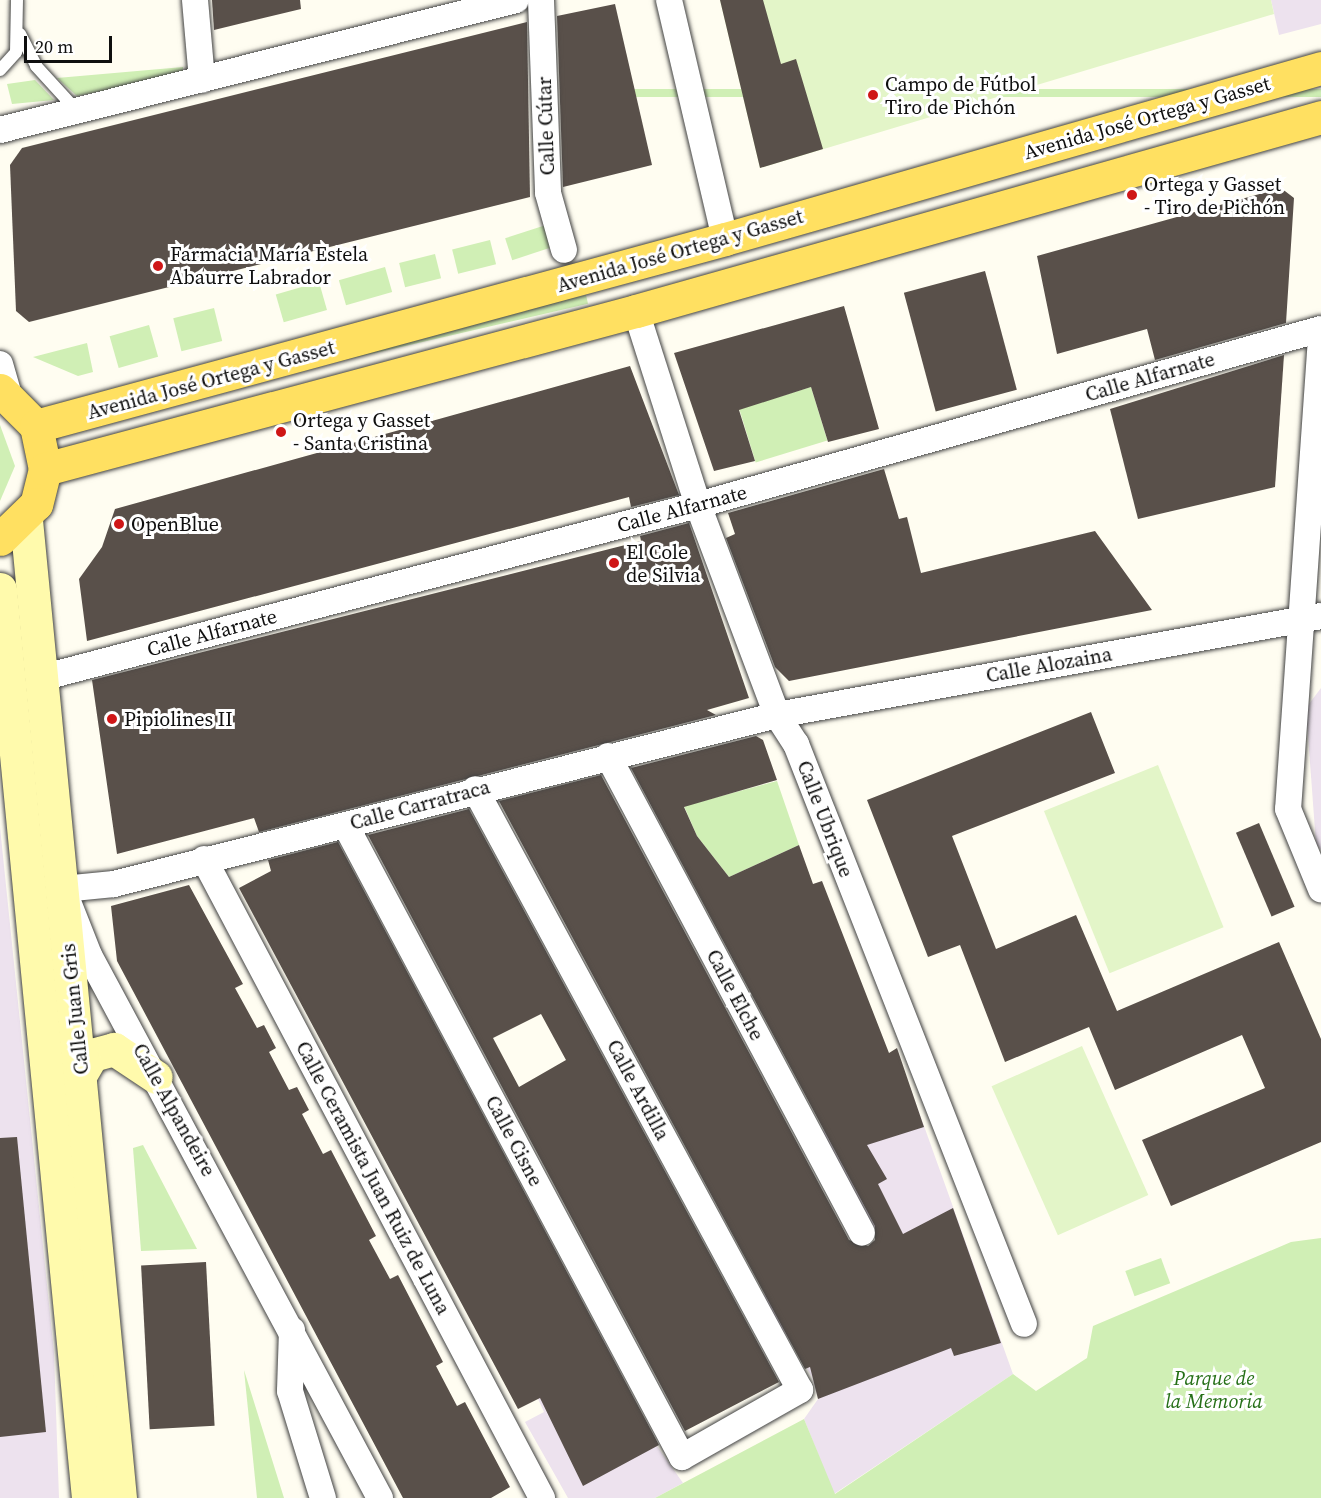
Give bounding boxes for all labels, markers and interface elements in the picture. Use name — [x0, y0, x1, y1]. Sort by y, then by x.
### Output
scale bar — [27, 24, 116, 62]
text: 20 m — [35, 34, 73, 59]
street label: Avenida José Ortega y Gasset — [1021, 71, 1273, 165]
place label: Campo de Fútbol Tiro de Pichón — [885, 72, 1037, 119]
street label: Calle Cútar — [532, 76, 560, 176]
marker: Campo de Fútbol Tiro de Pichón — [866, 88, 880, 102]
place label: Ortega y Gasset - Tiro de Pichón — [1144, 172, 1286, 219]
marker: Ortega y Gasset - Tiro de Pichón — [1125, 188, 1139, 202]
street label: Avenida José Ortega y Gasset — [554, 204, 806, 298]
place label: Farmacia María Estela Abaurre Labrador — [170, 243, 368, 290]
marker: Farmacia María Estela Abaurre Labrador — [151, 259, 165, 273]
street label: Avenida José Ortega y Gasset — [85, 335, 337, 425]
street label: Calle Alfarnate — [1083, 347, 1217, 407]
place label: Ortega y Gasset - Santa Cristina — [293, 408, 430, 455]
marker: Ortega y Gasset - Santa Cristina — [274, 425, 288, 439]
street label: Calle Alfarnate — [614, 480, 750, 538]
place label: OpenBlue — [131, 512, 219, 536]
marker: OpenBlue — [112, 517, 126, 531]
place label: El Cole de Silvia — [626, 540, 700, 587]
marker: El Cole de Silvia — [607, 556, 621, 570]
street label: Calle Alfarnate — [144, 604, 280, 662]
street label: Calle Alozaina — [984, 642, 1114, 688]
place label: Pipiolines II — [124, 707, 233, 731]
marker: Pipiolines II — [105, 712, 119, 726]
street label: Calle Ubrique — [792, 757, 858, 881]
street label: Calle Carratraca — [347, 775, 493, 835]
street label: Calle Juan Gris — [56, 942, 94, 1076]
street label: Calle Elche — [701, 946, 769, 1044]
street label: Calle Ardilla — [602, 1036, 674, 1144]
street label: Calle Ceramista Juan Ruiz de Luna — [291, 1037, 455, 1319]
street label: Calle Alpandeire — [128, 1039, 220, 1181]
street label: Calle Cisne — [480, 1092, 548, 1190]
park label: Parque de la Memoria — [1165, 1367, 1263, 1414]

